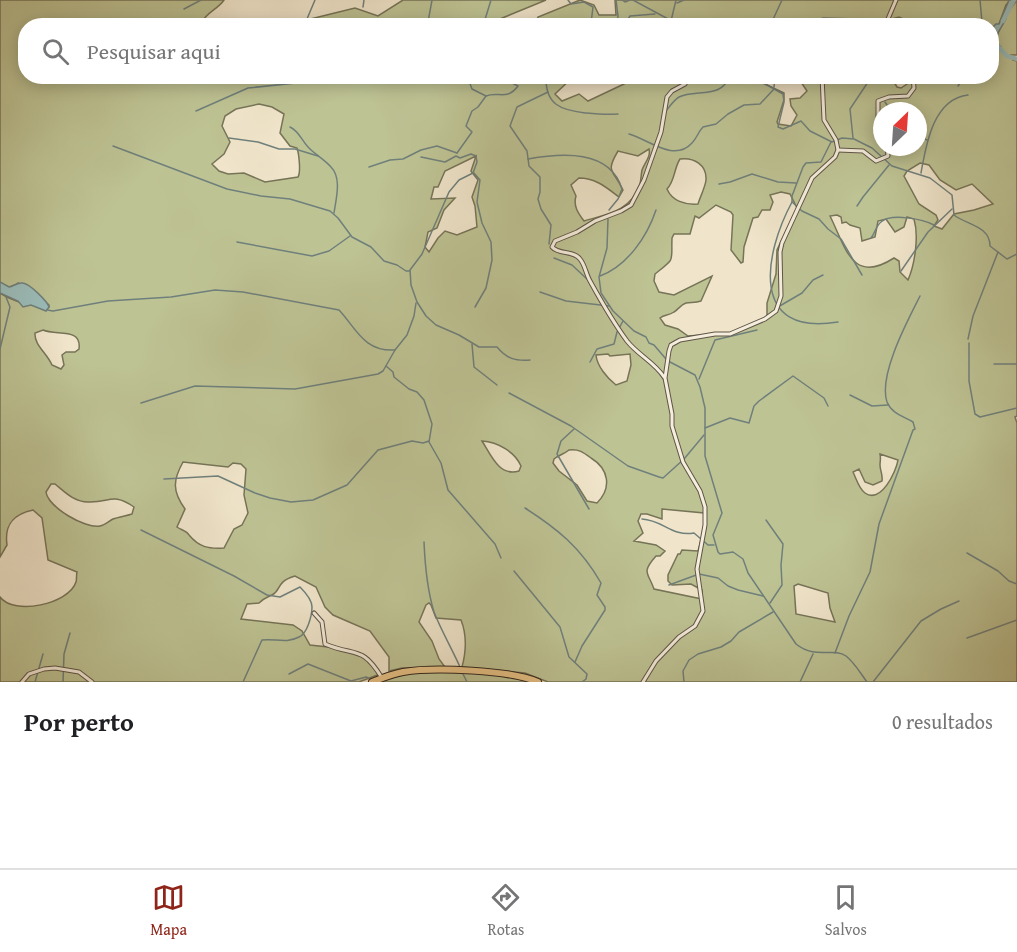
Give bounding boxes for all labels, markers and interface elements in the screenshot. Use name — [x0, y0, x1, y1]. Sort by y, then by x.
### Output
search box — [18, 18, 999, 84]
icon: search — [39, 35, 72, 68]
text: Pesquisar aqui — [87, 35, 221, 67]
north arrow — [873, 102, 927, 156]
text: Por perto — [24, 702, 134, 741]
text: 0 resultados — [892, 707, 993, 736]
tab: Mapa — [150, 881, 187, 941]
tab: Rotas — [487, 881, 524, 941]
tab: Salvos — [825, 881, 867, 941]

